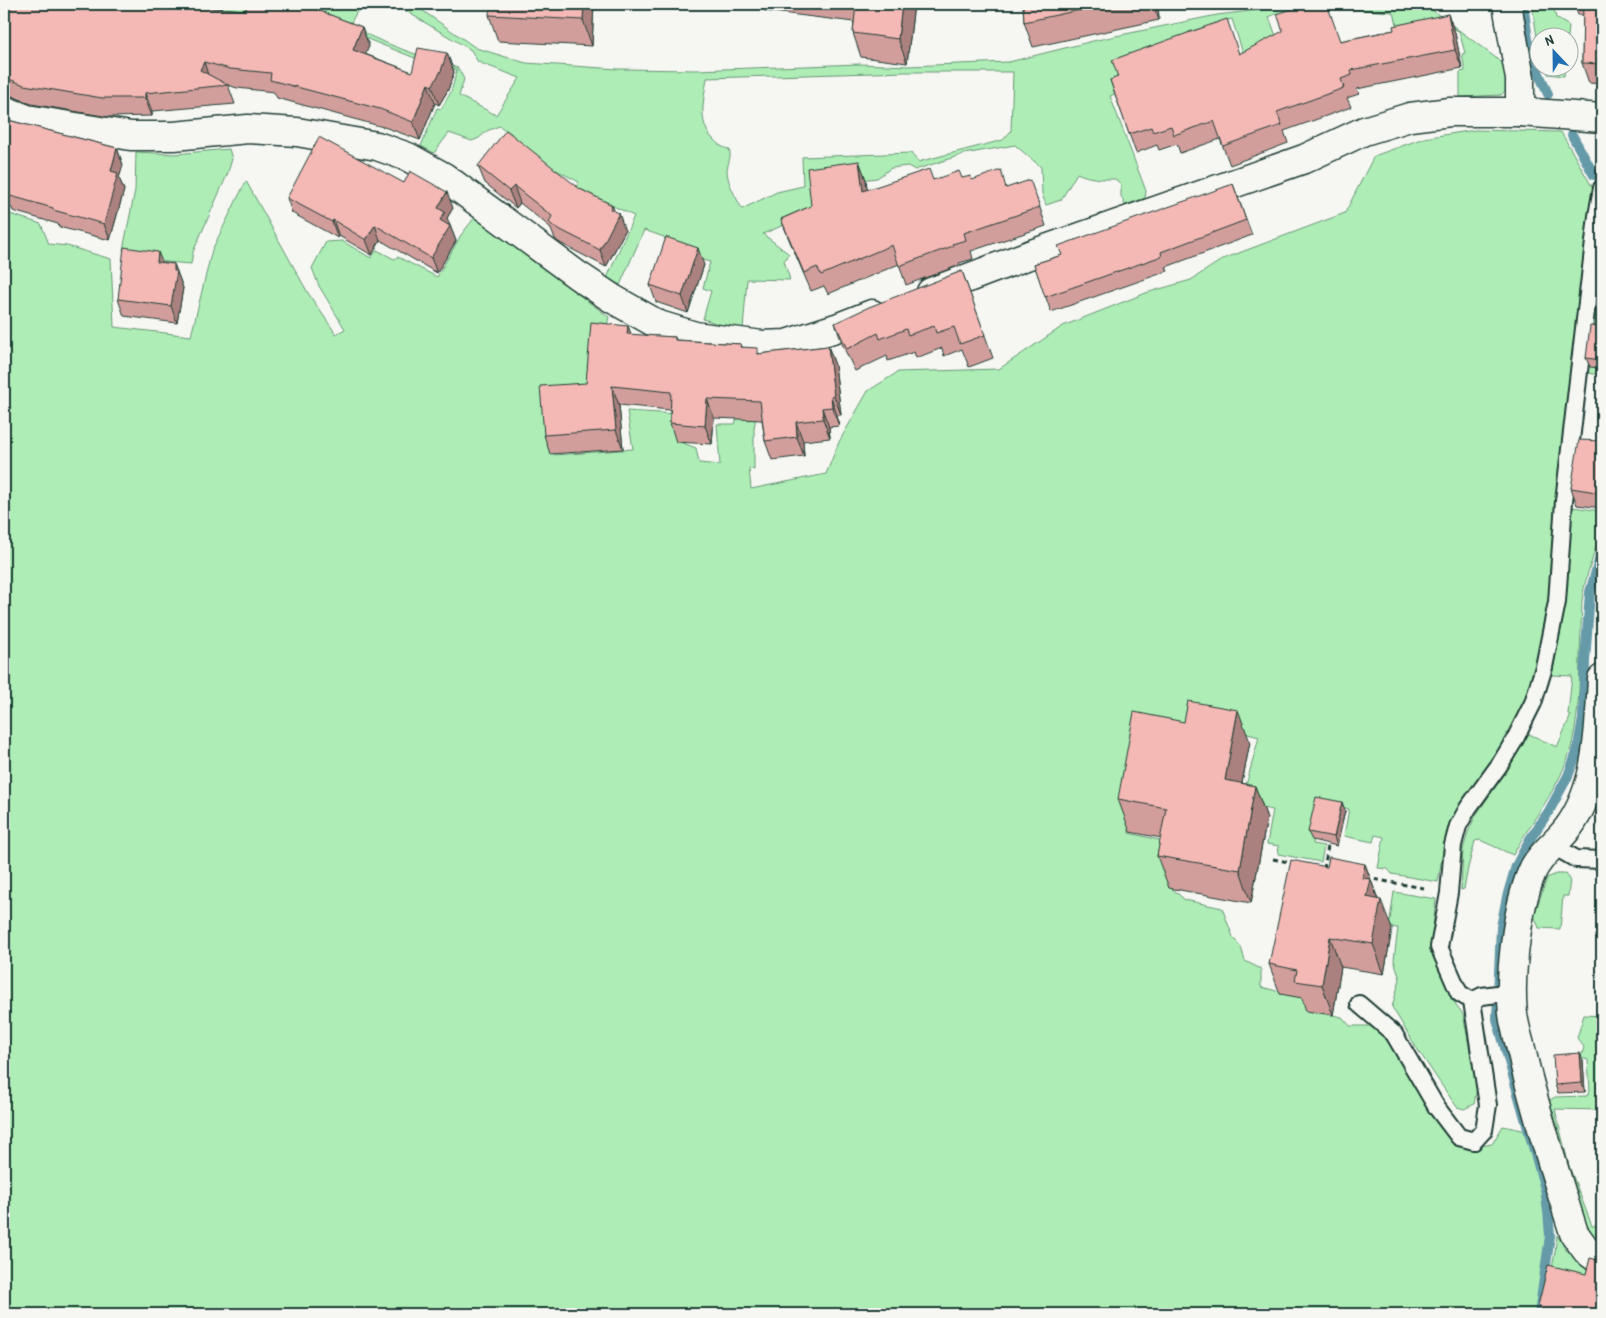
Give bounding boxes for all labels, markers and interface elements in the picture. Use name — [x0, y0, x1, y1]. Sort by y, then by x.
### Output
north arrow — [1528, 28, 1578, 78]
text: N — [1542, 29, 1556, 50]

